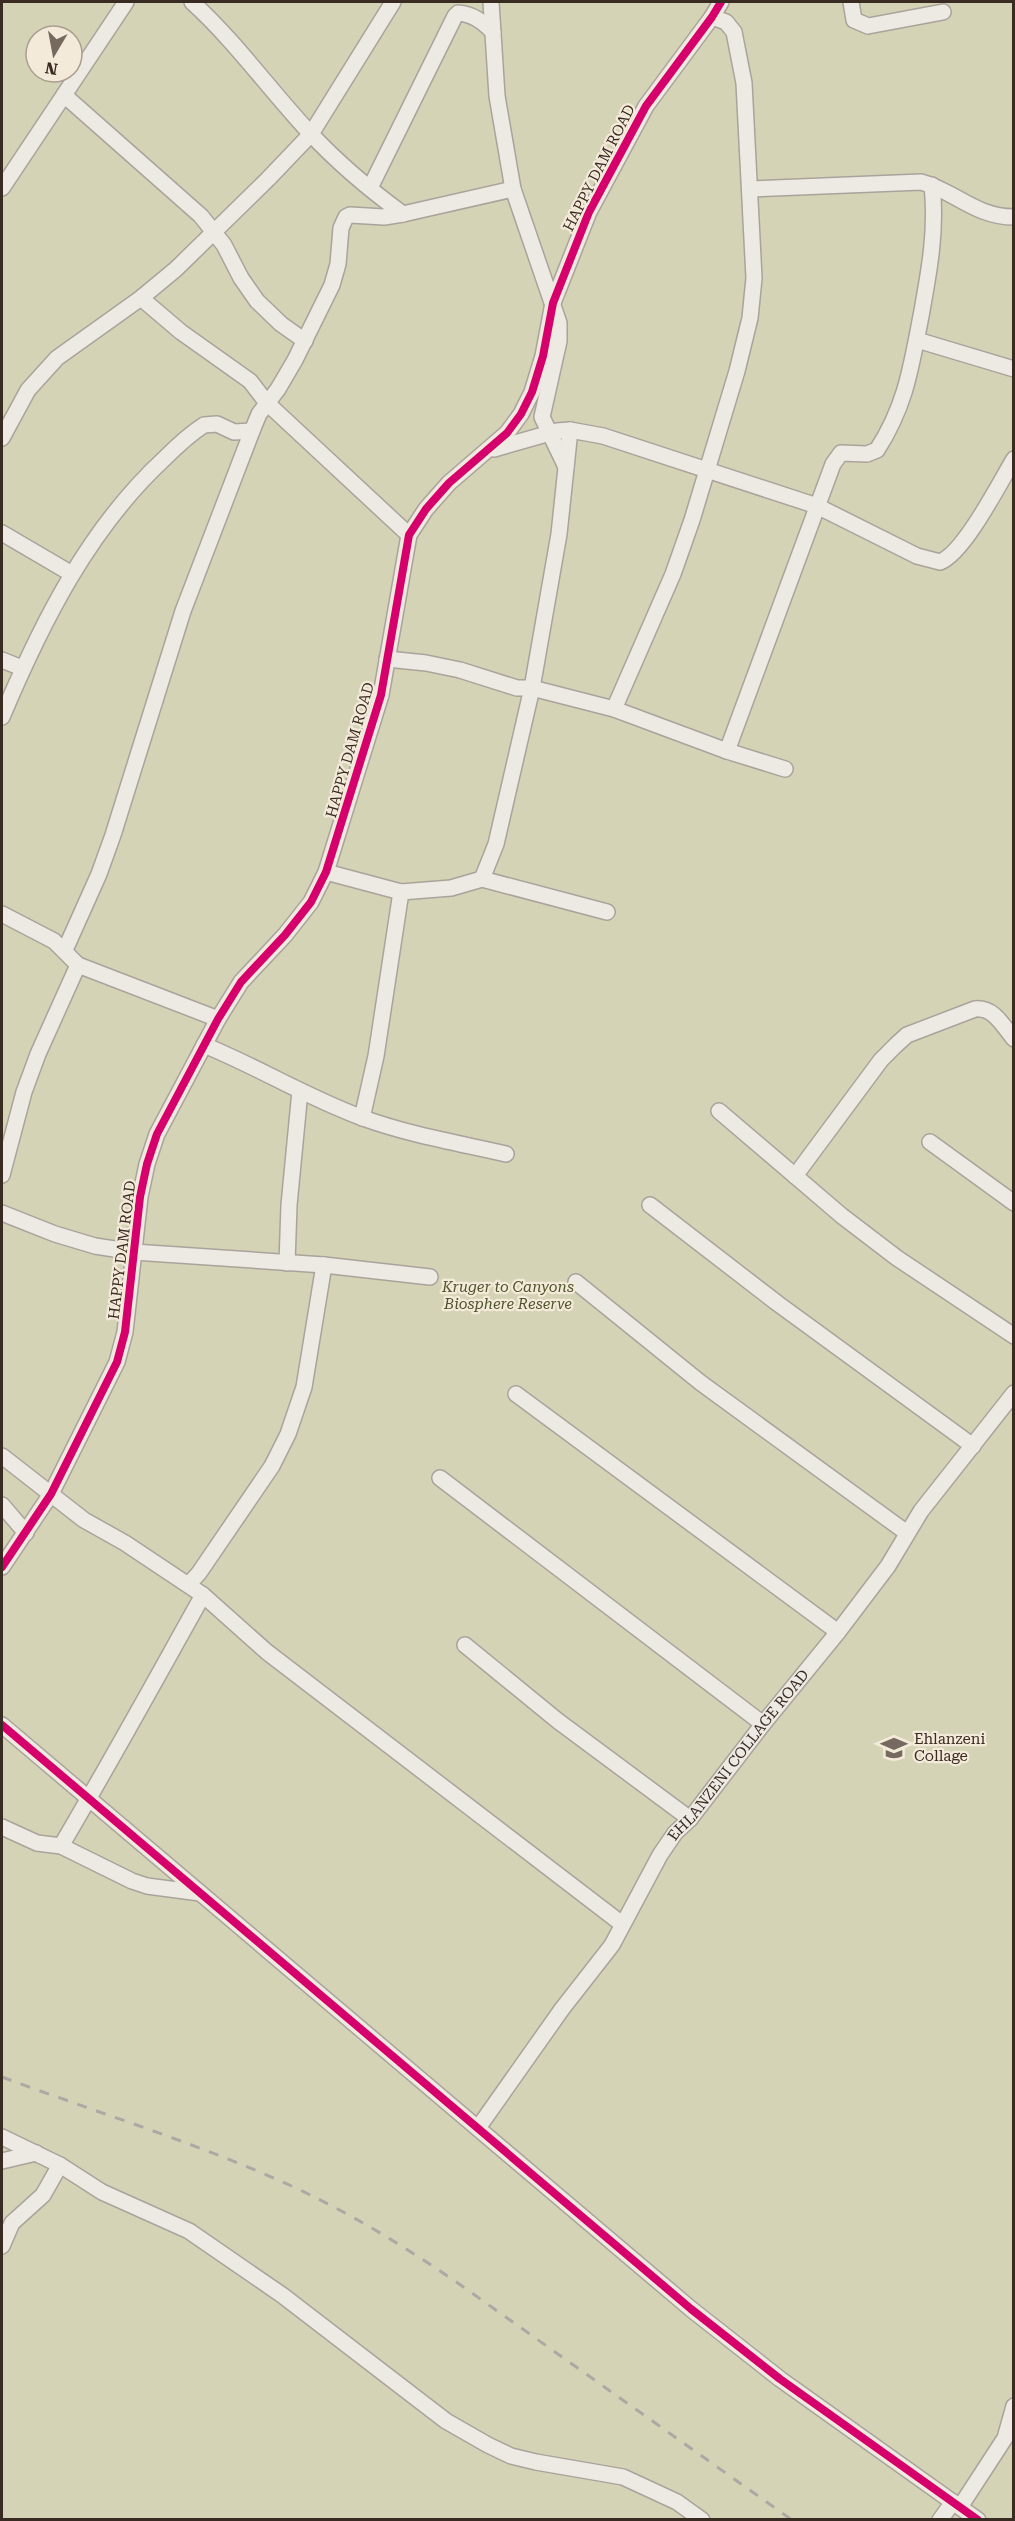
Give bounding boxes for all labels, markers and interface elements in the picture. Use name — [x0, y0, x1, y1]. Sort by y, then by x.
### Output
north arrow — [24, 24, 84, 84]
text: N — [44, 58, 59, 79]
street label: HAPPY DAM ROAD — [559, 102, 639, 234]
street label: HAPPY DAM ROAD — [322, 680, 378, 820]
street label: HAPPY DAM ROAD — [105, 1179, 139, 1321]
park label: Kruger to Canyons Biosphere Reserve — [441, 1278, 574, 1313]
street label: EHLANZENI COLLAGE ROAD — [664, 1666, 813, 1844]
place label: Ehlanzeni Collage — [914, 1730, 985, 1765]
school or university icon: Ehlanzeni Collage — [879, 1733, 909, 1763]

